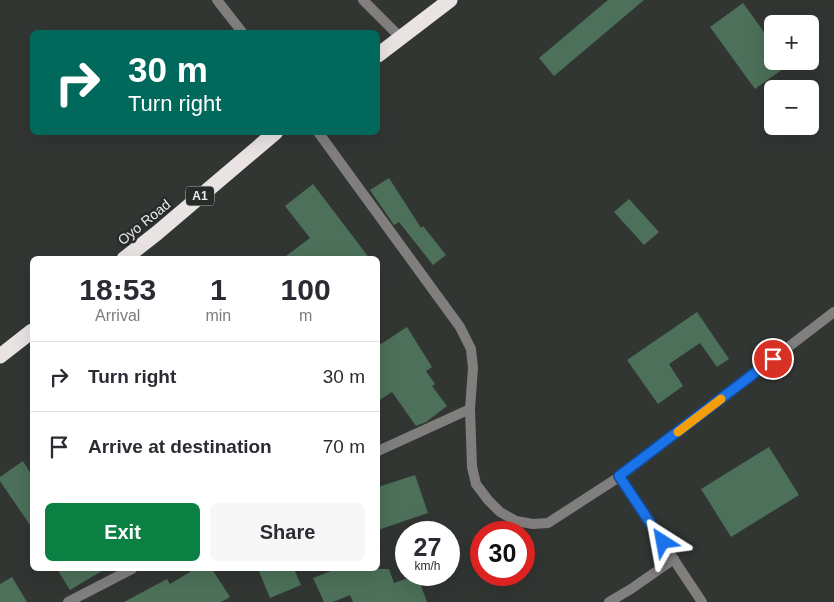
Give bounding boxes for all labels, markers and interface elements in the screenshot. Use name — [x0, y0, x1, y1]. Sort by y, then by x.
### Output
map controls — [764, 15, 819, 135]
button: + — [764, 15, 819, 70]
icon: right — [45, 50, 110, 115]
text: 30 m — [128, 50, 208, 89]
button: − — [764, 80, 819, 135]
text: Turn right — [128, 91, 221, 116]
road number: A1 — [186, 187, 214, 206]
street label: Oyo Road — [114, 196, 174, 248]
text: 18:53 — [79, 273, 156, 306]
text: 1 — [210, 273, 227, 306]
text: 100 — [281, 273, 331, 306]
text: Arrival — [95, 307, 140, 324]
text: min — [205, 307, 231, 324]
text: m — [299, 307, 312, 324]
pin — [752, 338, 794, 380]
icon: arrive — [759, 345, 787, 373]
icon: right — [45, 363, 73, 391]
text: Turn right — [88, 366, 176, 387]
text: 30 m — [323, 366, 365, 387]
icon: arrive — [45, 433, 73, 461]
text: Arrive at destination — [88, 436, 272, 457]
text: 70 m — [323, 436, 365, 457]
button: Exit — [45, 503, 200, 561]
button: Share — [210, 503, 365, 561]
position arrow — [636, 515, 688, 567]
speed limit sign: 30 — [470, 521, 535, 586]
text: 27 — [414, 533, 441, 561]
text: km/h — [414, 559, 441, 573]

